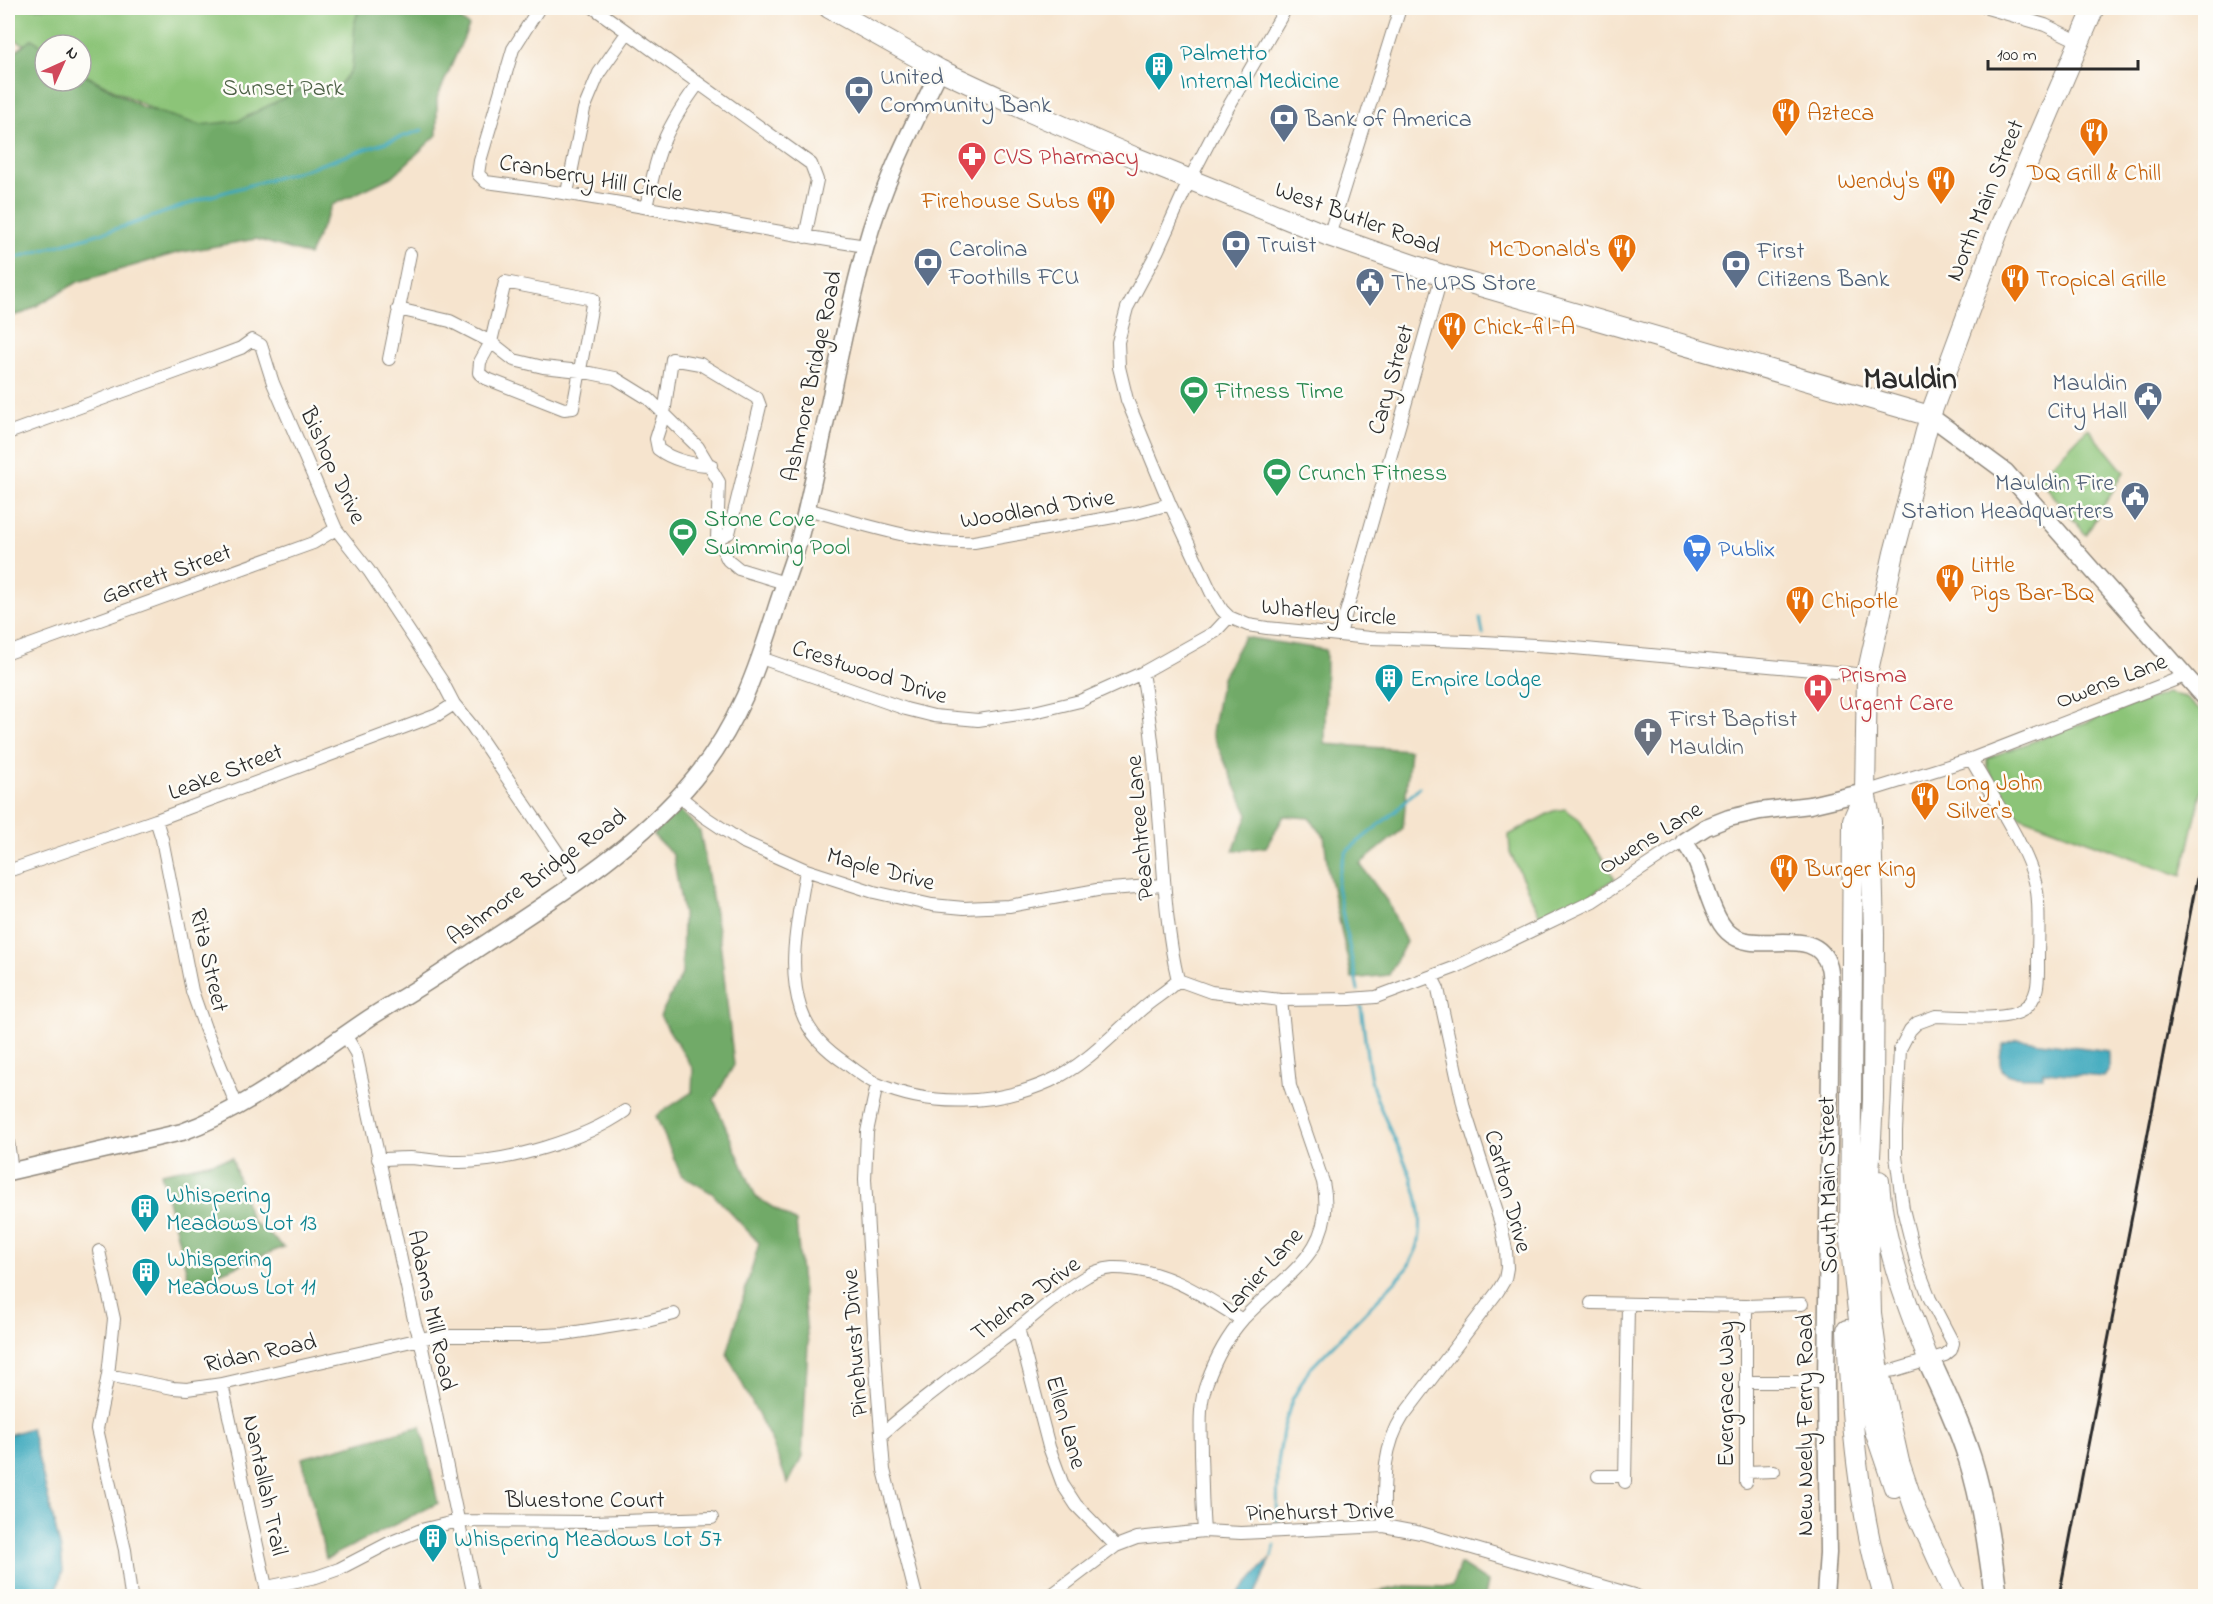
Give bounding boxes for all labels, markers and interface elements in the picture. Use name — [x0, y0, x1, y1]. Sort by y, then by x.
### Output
north arrow — [33, 33, 93, 93]
scale bar — [1988, 33, 2138, 71]
place label: Palmetto Internal Medicine — [1180, 37, 1339, 100]
text: N — [60, 41, 85, 66]
text: 100 m — [1997, 43, 2037, 69]
building icon: Palmetto Internal Medicine — [1143, 50, 1175, 92]
place label: United Community Bank — [880, 61, 1052, 125]
park label: Sunset Park — [222, 72, 344, 107]
bank icon: United Community Bank — [843, 74, 875, 116]
restaurant icon: Azteca — [1770, 96, 1802, 138]
place label: Azteca — [1807, 97, 1874, 132]
bank icon: Bank of America — [1268, 102, 1300, 144]
place label: Bank of America — [1304, 103, 1472, 138]
street label: North Main Street — [1938, 115, 2035, 287]
restaurant icon: DQ Grill & Chill — [2078, 116, 2110, 158]
pharmacy icon: CVS Pharmacy — [956, 140, 988, 182]
place label: CVS Pharmacy — [993, 141, 1139, 177]
street label: Cranberry Hill Circle — [496, 146, 685, 214]
place label: DQ Grill & Chill — [2026, 157, 2161, 192]
restaurant icon: Wendy's — [1925, 164, 1957, 206]
place label: Wendy's — [1837, 165, 1920, 201]
street label: West Butler Road — [1269, 173, 1445, 266]
restaurant icon: Firehouse Subs — [1085, 184, 1117, 226]
place label: Firehouse Subs — [920, 185, 1080, 220]
bank icon: Truist — [1220, 228, 1252, 270]
place label: Truist — [1257, 229, 1316, 264]
restaurant icon: McDonald's — [1606, 232, 1638, 274]
place label: Carolina Foothills FCU — [948, 233, 1079, 296]
place label: McDonald's — [1489, 233, 1601, 268]
place label: First Citizens Bank — [1756, 235, 1890, 298]
bank icon: Carolina Foothills FCU — [912, 246, 944, 288]
bank icon: First Citizens Bank — [1720, 248, 1752, 290]
restaurant icon: Tropical Grille — [1999, 262, 2031, 304]
place label: Tropical Grille — [2036, 263, 2167, 298]
public building icon: The UPS Store — [1354, 266, 1386, 308]
street label: Ashmore Bridge Road — [774, 267, 853, 485]
place label: The UPS Store — [1391, 267, 1536, 302]
restaurant icon: Chick-fil-A — [1436, 310, 1468, 352]
place label: Chick-fil-A — [1473, 311, 1575, 346]
street label: Cary Street — [1360, 320, 1426, 439]
district label: Mauldin — [1863, 359, 1957, 403]
place label: Mauldin City Hall — [2047, 367, 2127, 431]
sports icon: Fitness Time — [1178, 374, 1210, 416]
place label: Fitness Time — [1214, 375, 1344, 410]
public building icon: Mauldin City Hall — [2132, 380, 2164, 422]
street label: Bishop Drive — [289, 401, 374, 531]
sports icon: Crunch Fitness — [1261, 456, 1293, 498]
place label: Crunch Fitness — [1298, 457, 1447, 492]
place label: Mauldin Fire Station Headquarters — [1901, 467, 2114, 530]
public building icon: Mauldin Fire Station Headquarters — [2119, 480, 2151, 522]
street label: Woodland Drive — [958, 481, 1117, 540]
place label: Stone Cove Swimming Pool — [704, 503, 850, 566]
sports icon: Stone Cove Swimming Pool — [667, 516, 699, 558]
supermarket icon: Publix — [1681, 532, 1713, 574]
place label: Publix — [1718, 533, 1775, 568]
street label: Garrett Street — [97, 536, 237, 615]
place label: Little Pigs Bar-BQ — [1971, 549, 2094, 612]
restaurant icon: Little Pigs Bar-BQ — [1934, 562, 1966, 604]
restaurant icon: Chipotle — [1784, 584, 1816, 626]
place label: Chipotle — [1821, 585, 1899, 620]
street label: Whatley Circle — [1260, 590, 1398, 638]
street label: Crestwood Drive — [787, 632, 952, 715]
street label: Owens Lane — [2051, 645, 2173, 720]
place label: Prisma Urgent Care — [1839, 659, 1954, 722]
building icon: Empire Lodge — [1373, 662, 1405, 704]
place label: Empire Lodge — [1410, 663, 1541, 698]
hospital icon: Prisma Urgent Care — [1802, 672, 1834, 714]
place label: First Baptist Mauldin — [1668, 703, 1797, 766]
church icon: First Baptist Mauldin — [1632, 716, 1664, 758]
street label: Leake Street — [163, 735, 288, 811]
street label: Peachtree Lane — [1118, 753, 1165, 902]
place label: Long John Silver's — [1946, 767, 2043, 830]
restaurant icon: Long John Silver's — [1909, 780, 1941, 822]
street label: Owens Lane — [1593, 793, 1710, 885]
street label: Ashmore Bridge Road — [440, 800, 635, 955]
street label: Maple Drive — [822, 839, 939, 902]
restaurant icon: Burger King — [1768, 852, 1800, 894]
place label: Burger King — [1804, 853, 1916, 888]
street label: Rita Street — [179, 905, 236, 1016]
street label: South Main Street — [1810, 1096, 1849, 1274]
street label: Carlton Drive — [1473, 1126, 1540, 1257]
place label: Whispering Meadows Lot 13 — [166, 1179, 317, 1242]
building icon: Whispering Meadows Lot 13 — [129, 1192, 161, 1234]
street label: Lanier Lane — [1215, 1220, 1313, 1323]
street label: Adams Mill Road — [396, 1227, 465, 1394]
place label: Whispering Meadows Lot 11 — [167, 1243, 316, 1306]
street label: Thelma Drive — [965, 1248, 1089, 1352]
building icon: Whispering Meadows Lot 11 — [130, 1256, 162, 1298]
street label: Pinehurst Drive — [834, 1267, 879, 1418]
street label: New Neely Ferry Road — [1789, 1313, 1825, 1536]
street label: Evergrace Way — [1710, 1321, 1746, 1467]
street label: Ridan Road — [201, 1325, 320, 1383]
street label: Ellen Lane — [1035, 1372, 1095, 1474]
street label: Nantallah Trail — [232, 1412, 296, 1559]
street label: Bluestone Court — [504, 1484, 665, 1519]
street label: Pinehurst Drive — [1246, 1495, 1395, 1532]
building icon: Whispering Meadows Lot 57 — [417, 1522, 449, 1564]
place label: Whispering Meadows Lot 57 — [454, 1523, 722, 1558]

